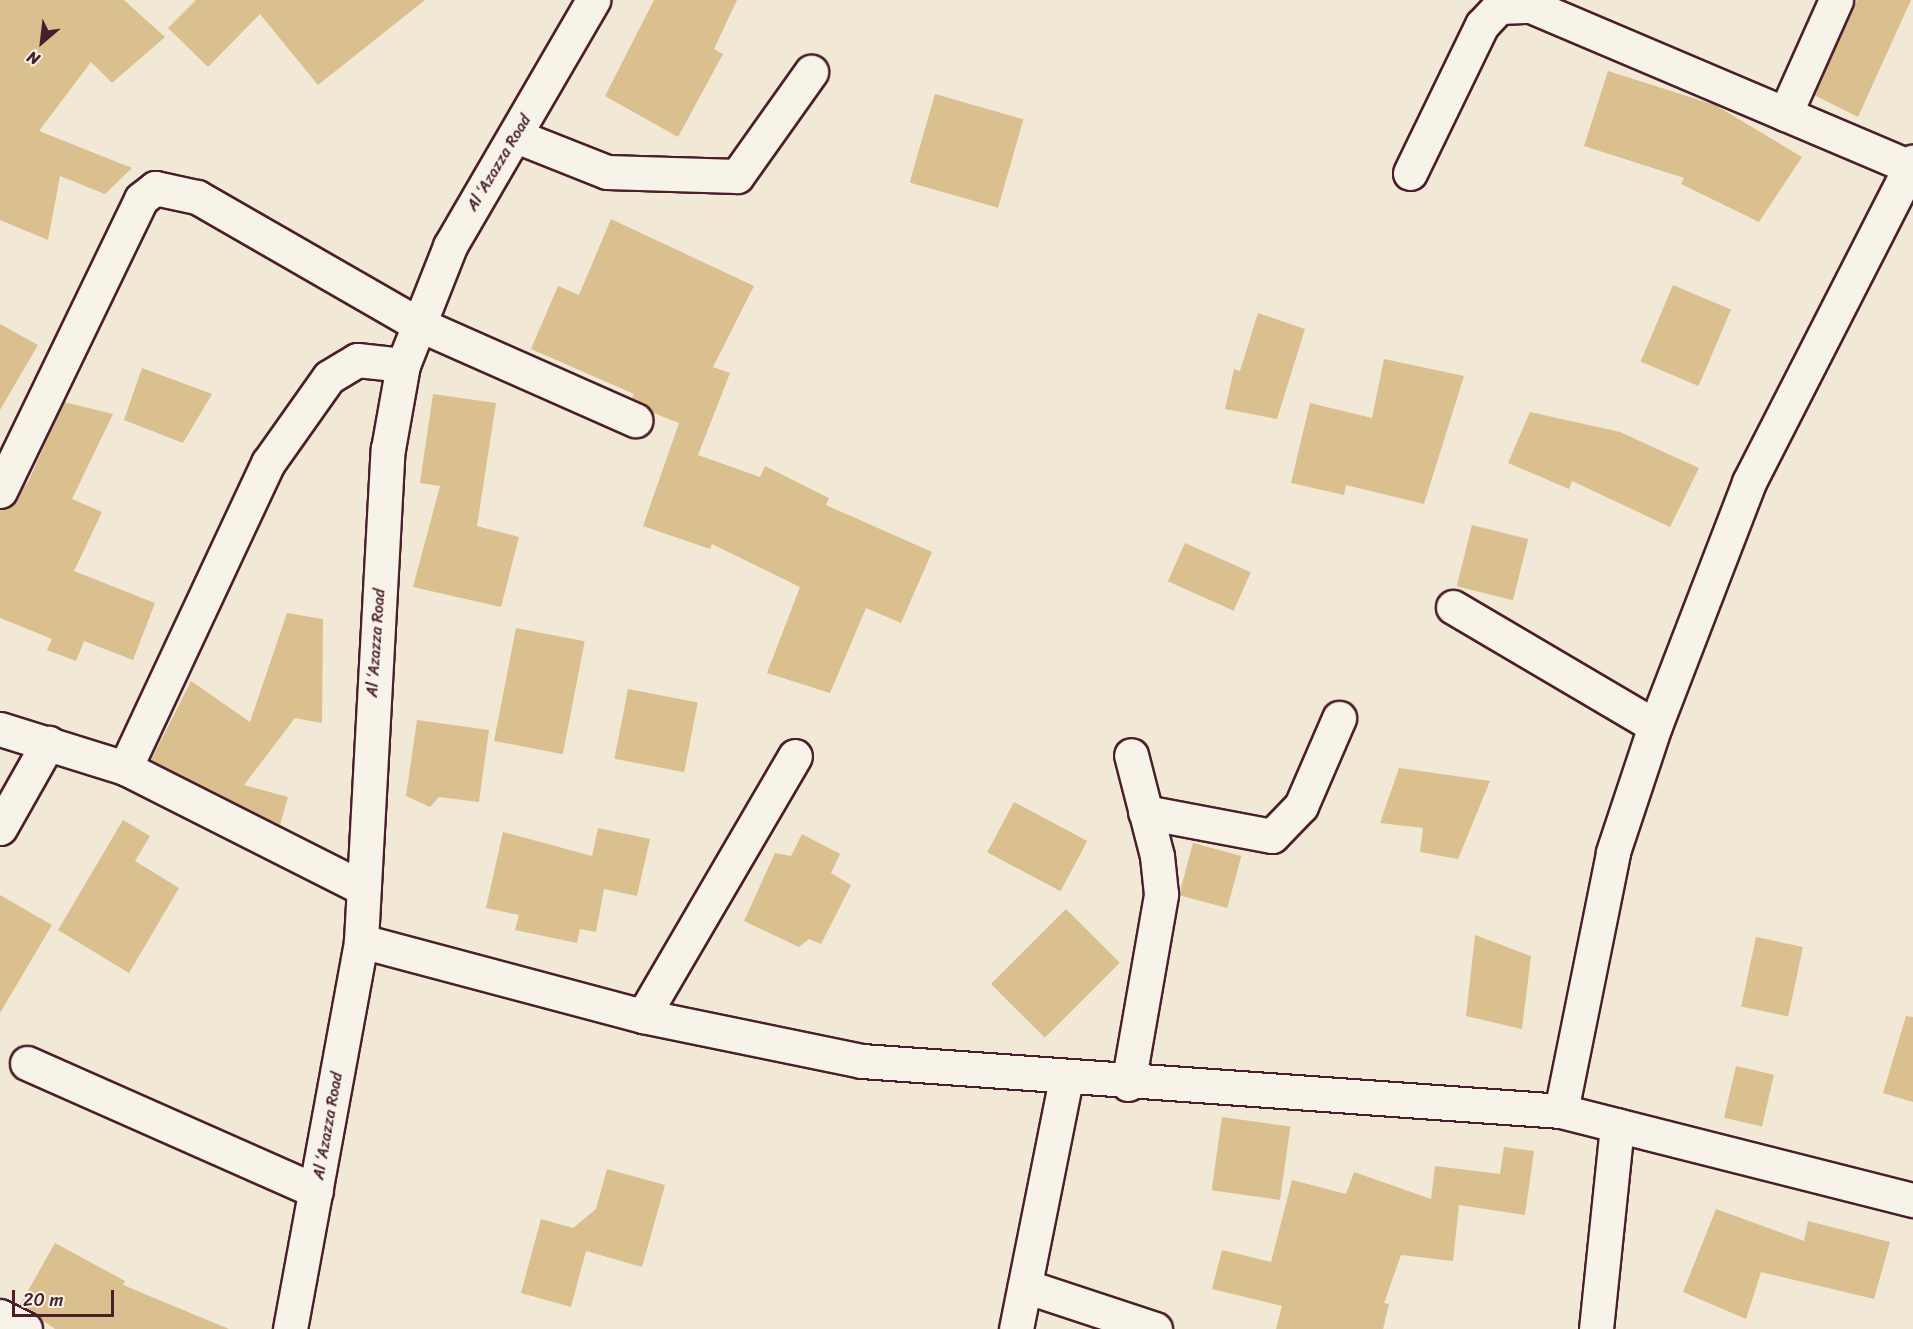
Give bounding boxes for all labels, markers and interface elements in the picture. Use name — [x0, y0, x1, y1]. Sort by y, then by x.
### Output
north arrow — [12, 12, 72, 72]
text: N — [22, 43, 45, 74]
street label: Al ‘Azazza Road — [463, 111, 535, 215]
street label: Al ‘Azazza Road — [363, 588, 389, 698]
street label: Al ‘Azazza Road — [309, 1071, 347, 1181]
scale bar — [15, 1278, 117, 1316]
text: 20 m — [23, 1284, 63, 1316]

